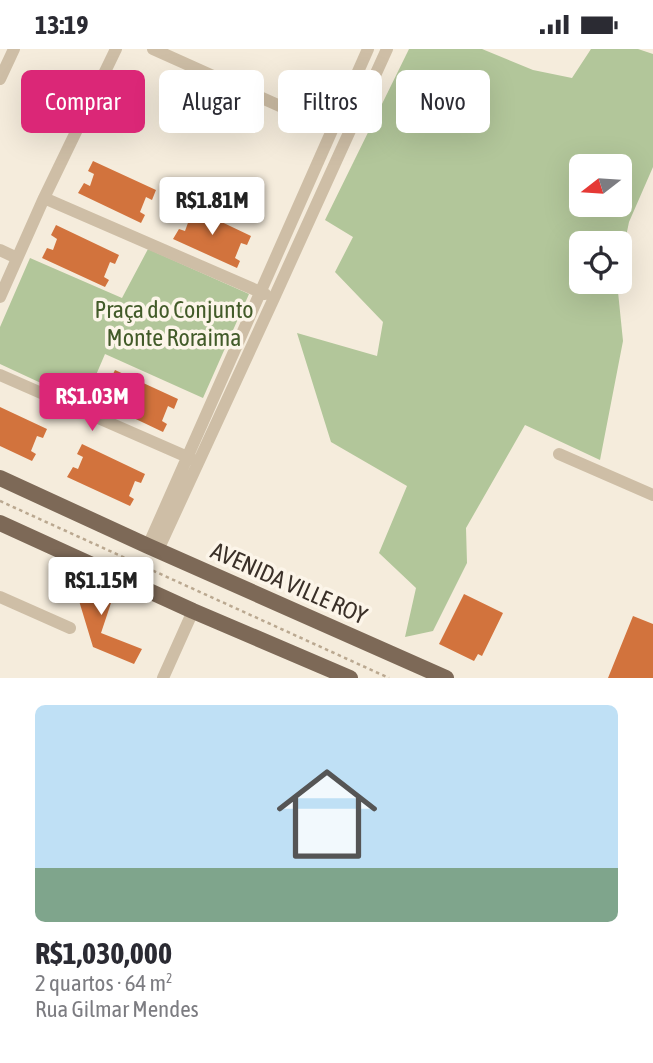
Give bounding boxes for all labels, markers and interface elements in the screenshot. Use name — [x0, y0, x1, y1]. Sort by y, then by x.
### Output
text: 13:19 — [35, 10, 89, 40]
chip: Comprar — [21, 70, 145, 133]
chip: Alugar — [159, 70, 264, 133]
chip: Filtros — [278, 70, 382, 133]
chip: Novo — [396, 70, 490, 133]
north arrow — [569, 154, 632, 217]
map controls — [569, 154, 632, 294]
pin: R$1.81M — [147, 177, 277, 237]
text: R$1.81M — [175, 187, 249, 213]
button: locate — [569, 231, 632, 294]
park label: Praça do Conjunto Monte Roraima — [94, 296, 254, 351]
pin: R$1.03M — [27, 373, 157, 433]
text: R$1.03M — [55, 383, 129, 409]
street label: AVENIDA VILLE ROY — [207, 537, 371, 630]
pin: R$1.15M — [36, 557, 166, 617]
text: R$1.15M — [64, 567, 138, 593]
icon: home — [264, 751, 390, 877]
text: R$1,030,000 — [35, 936, 172, 970]
text: 2 quartos · 64 m² — [35, 970, 173, 996]
text: Rua Gilmar Mendes — [35, 996, 199, 1022]

